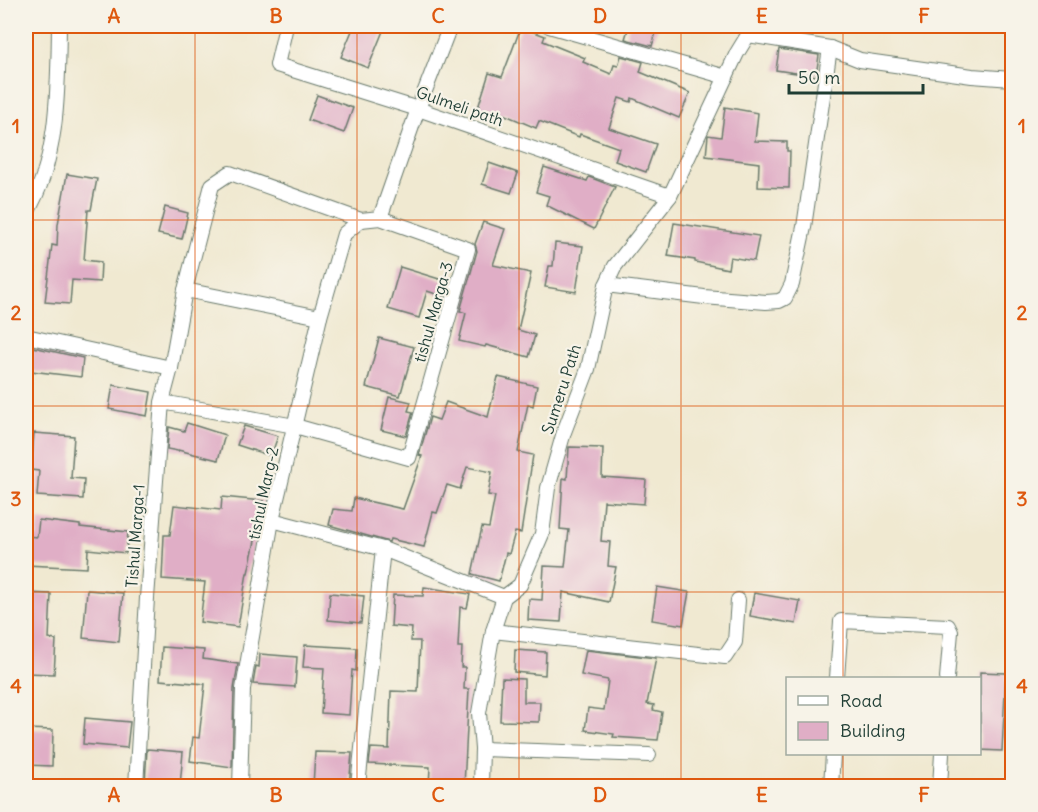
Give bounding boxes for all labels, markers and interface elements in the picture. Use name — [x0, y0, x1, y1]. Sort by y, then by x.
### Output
text: A — [108, 3, 121, 28]
text: B — [269, 3, 283, 28]
text: C — [431, 3, 445, 28]
text: D — [593, 3, 607, 28]
text: E — [756, 3, 768, 28]
text: F — [918, 3, 930, 28]
scale bar — [789, 57, 922, 95]
text: 50 m — [798, 66, 840, 89]
street label: Gulmeli path — [414, 82, 506, 130]
text: 1 — [12, 113, 20, 138]
text: 1 — [1018, 113, 1026, 138]
street label: tishul Marga-3 — [409, 259, 457, 365]
text: 2 — [11, 300, 22, 325]
text: 2 — [1017, 300, 1028, 325]
street label: Sumeru Path — [537, 341, 585, 437]
street label: tishul Marg-2 — [243, 444, 283, 541]
street label: Tishul Marga-1 — [121, 484, 149, 588]
text: 3 — [10, 486, 22, 511]
text: 3 — [1016, 486, 1028, 511]
text: 4 — [10, 673, 22, 698]
text: 4 — [1016, 673, 1028, 698]
legend — [786, 677, 981, 755]
text: Road — [840, 689, 883, 712]
text: Building — [840, 719, 905, 742]
text: A — [108, 782, 121, 807]
text: B — [269, 782, 283, 807]
text: C — [431, 782, 445, 807]
text: D — [593, 782, 607, 807]
text: E — [756, 782, 768, 807]
text: F — [918, 782, 930, 807]

